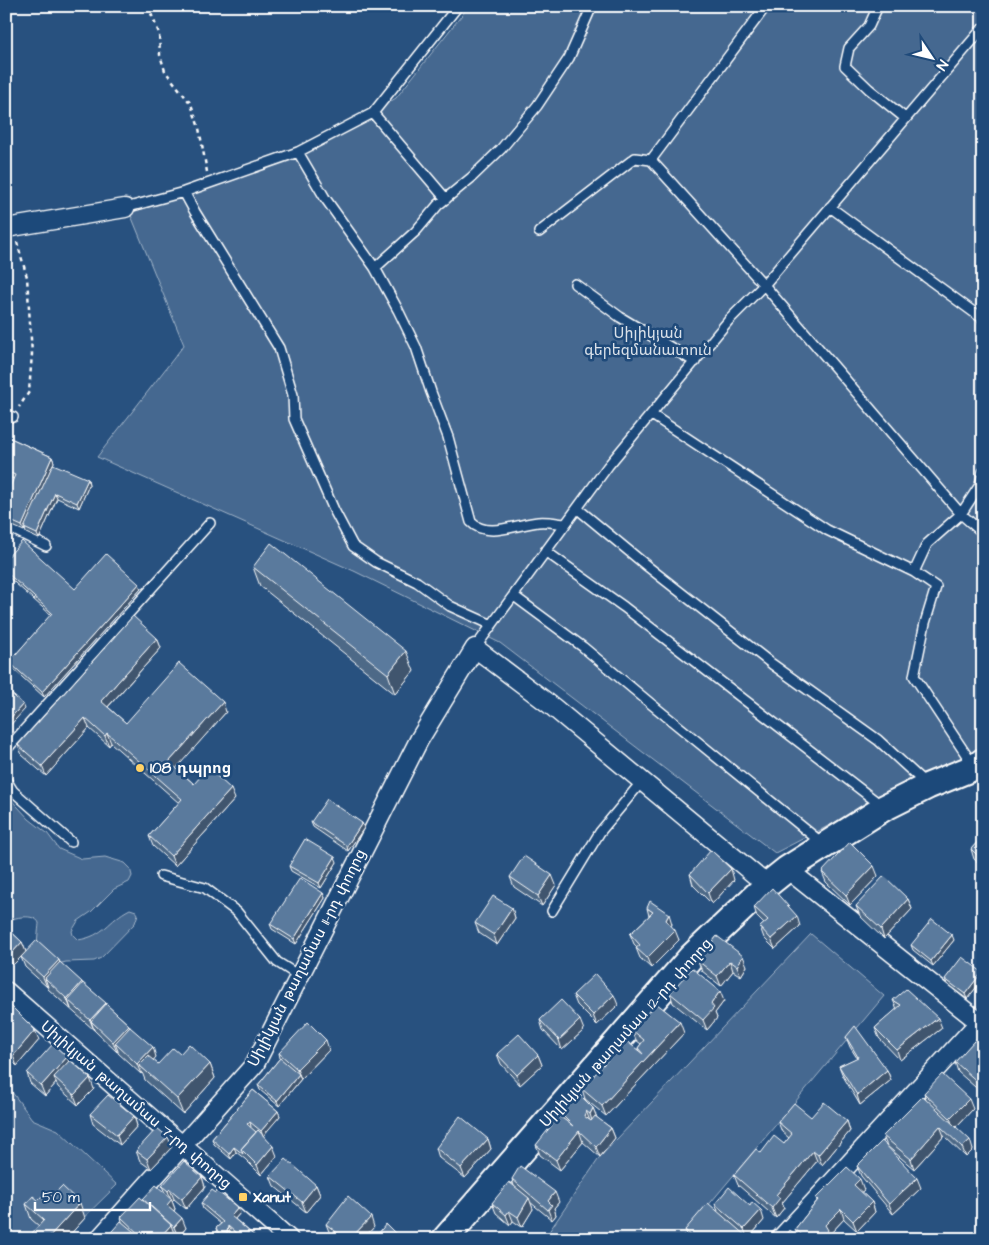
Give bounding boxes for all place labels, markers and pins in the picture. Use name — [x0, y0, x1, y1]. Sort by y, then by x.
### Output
place label: 108 դպրոց — [150, 758, 231, 779]
marker: 108 դպրոց — [134, 762, 146, 774]
place label: Xanut — [253, 1187, 292, 1208]
marker: Xanut — [237, 1191, 249, 1203]

